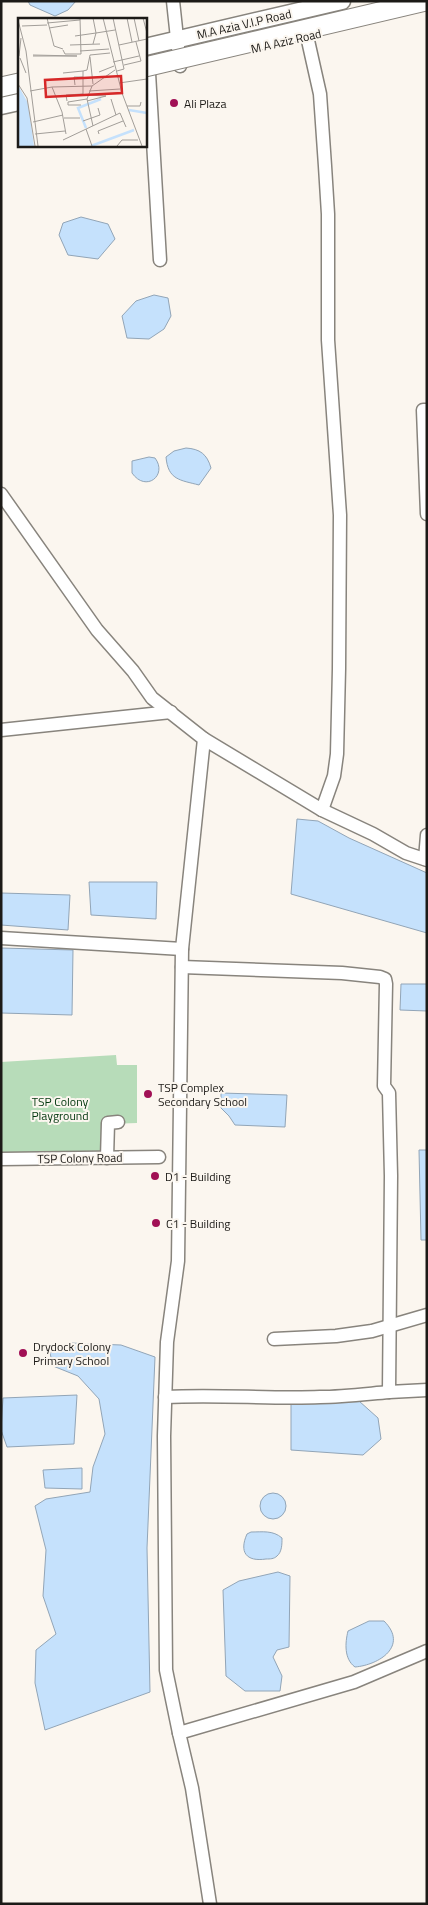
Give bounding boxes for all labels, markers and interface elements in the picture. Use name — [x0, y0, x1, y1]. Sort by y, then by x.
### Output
street label: M.A Azia V.I.P Road — [195, 4, 293, 44]
inset map — [18, 18, 146, 146]
street label: M A Aziz Road — [249, 24, 323, 58]
place label: Ali Plaza — [184, 94, 227, 113]
marker: Ali Plaza — [168, 97, 180, 109]
place label: TSP Complex Secondary School — [158, 1078, 247, 1111]
marker: TSP Complex Secondary School — [142, 1088, 154, 1100]
park label: TSP Colony Playground — [31, 1092, 89, 1125]
street label: TSP Colony Road — [37, 1148, 123, 1168]
place label: D1 - Building — [165, 1167, 231, 1186]
marker: D1 - Building — [149, 1170, 161, 1182]
place label: C1 - Building — [166, 1214, 231, 1233]
marker: C1 - Building — [150, 1217, 162, 1229]
place label: Drydock Colony Primary School — [33, 1337, 111, 1370]
marker: Drydock Colony Primary School — [17, 1347, 29, 1359]

